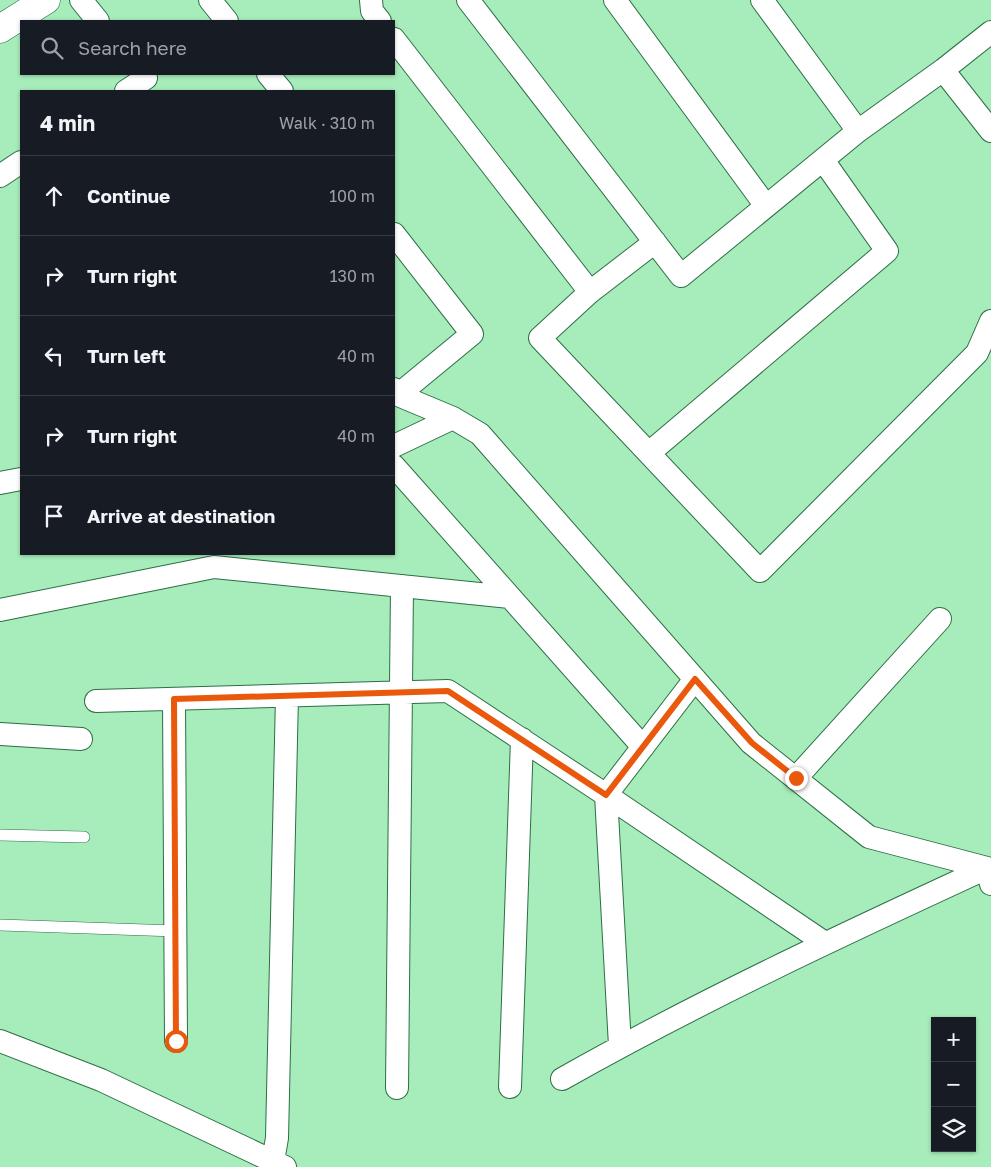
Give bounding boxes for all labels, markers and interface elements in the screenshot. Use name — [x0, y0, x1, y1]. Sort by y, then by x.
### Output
search box — [20, 20, 395, 75]
icon: search — [38, 34, 66, 62]
text: Search here — [78, 36, 187, 59]
text: 4 min — [40, 110, 95, 136]
text: Walk · 310 m — [279, 113, 375, 133]
icon: ahead — [40, 182, 68, 210]
text: Continue — [87, 184, 170, 207]
text: 100 m — [329, 186, 375, 206]
icon: right — [40, 262, 68, 290]
text: Turn right — [87, 264, 177, 287]
text: 130 m — [330, 266, 375, 286]
icon: left — [40, 342, 68, 370]
text: Turn left — [87, 344, 166, 367]
text: 40 m — [337, 346, 375, 366]
icon: right — [40, 422, 68, 450]
text: Turn right — [87, 424, 177, 447]
text: 40 m — [337, 426, 375, 446]
icon: arrive — [40, 502, 68, 530]
text: Arrive at destination — [87, 504, 275, 527]
route end — [785, 767, 808, 790]
map controls — [931, 1017, 976, 1152]
button: + — [931, 1017, 976, 1062]
route start — [165, 1030, 188, 1053]
button: − — [931, 1062, 976, 1107]
button: layers — [931, 1107, 976, 1152]

